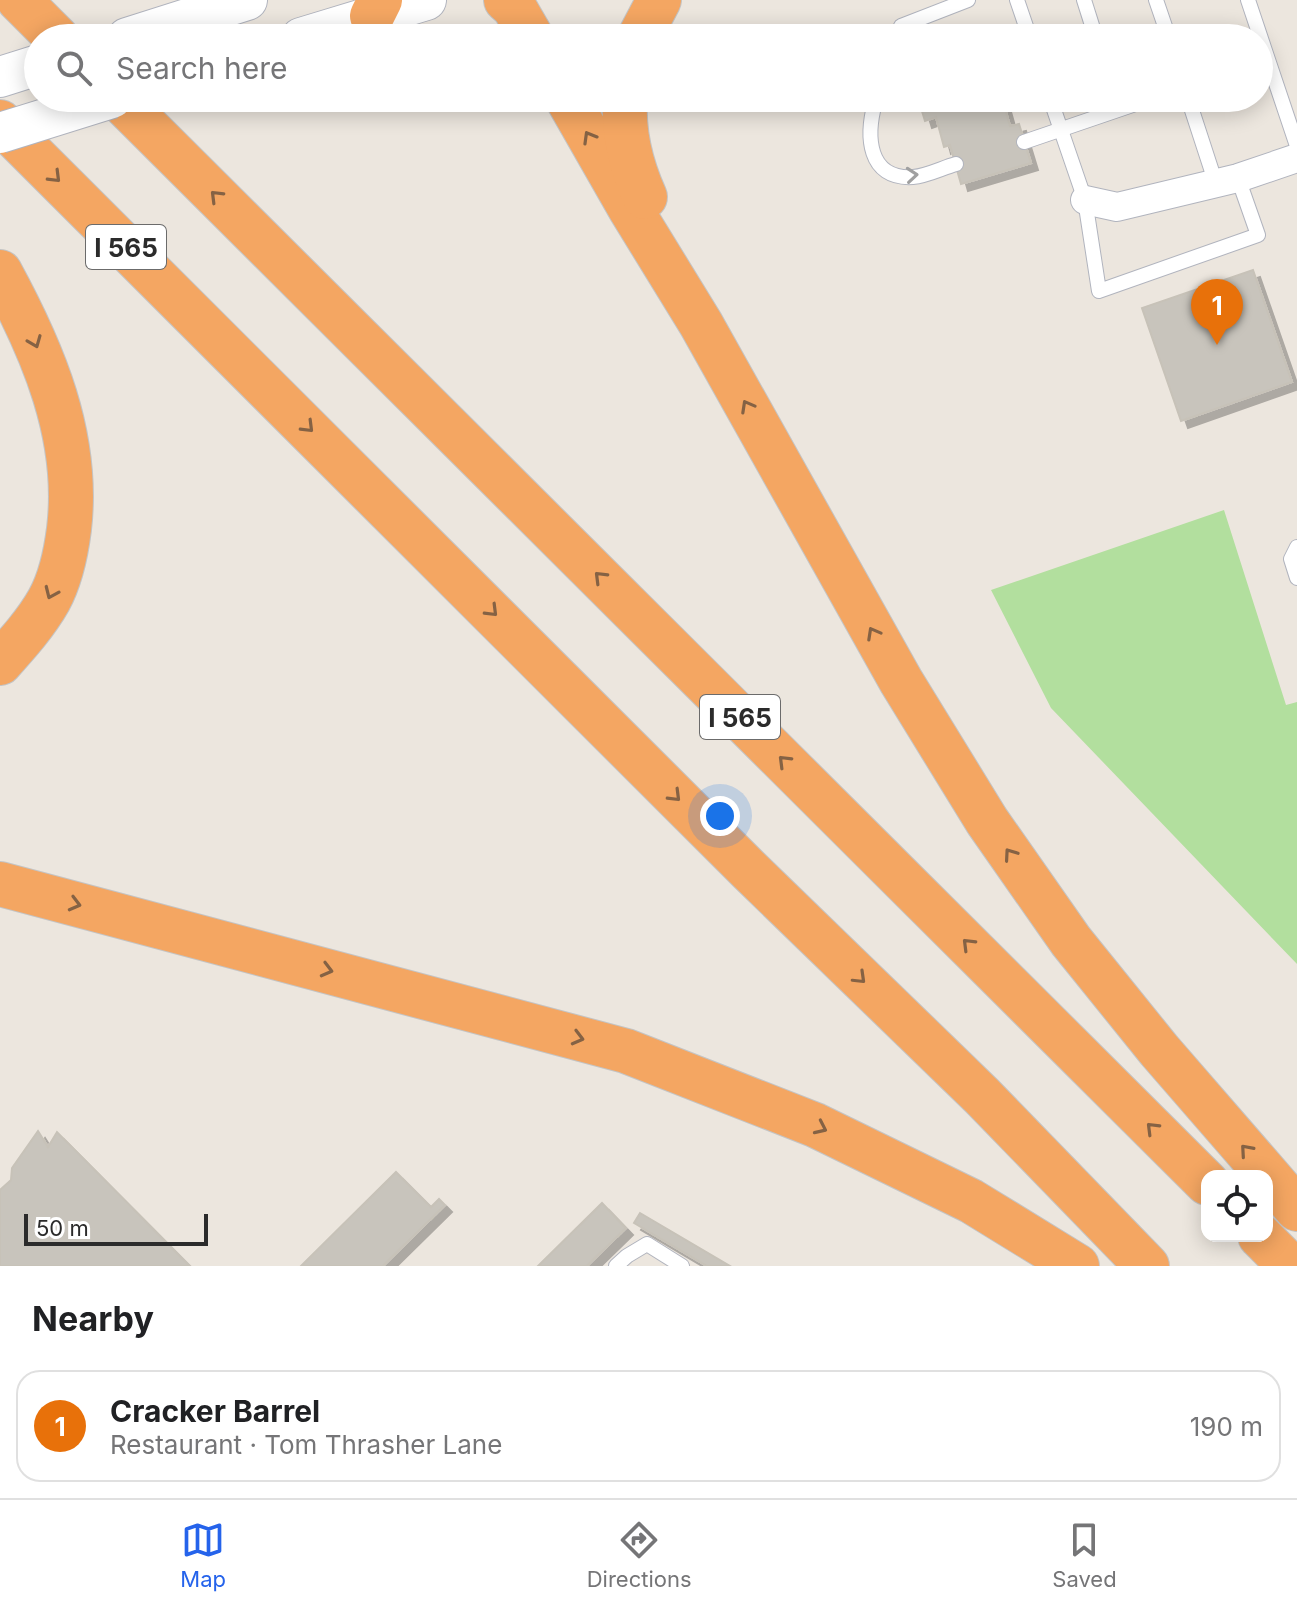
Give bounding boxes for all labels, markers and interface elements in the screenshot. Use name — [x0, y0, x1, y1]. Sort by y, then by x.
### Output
search box — [24, 24, 1273, 112]
icon: search — [52, 46, 96, 90]
text: Search here — [116, 50, 288, 86]
one-way arrow — [583, 131, 599, 146]
one-way arrow — [46, 167, 60, 182]
one-way arrow — [905, 167, 918, 184]
one-way arrow — [211, 191, 225, 205]
road number: I 565 — [86, 225, 166, 269]
pin: 1 — [1191, 279, 1243, 345]
one-way arrow — [25, 334, 42, 348]
one-way arrow — [741, 400, 757, 414]
one-way arrow — [299, 418, 313, 433]
one-way arrow — [594, 572, 609, 587]
one-way arrow — [45, 585, 61, 600]
one-way arrow — [483, 602, 497, 616]
one-way arrow — [868, 626, 883, 641]
road number: I 565 — [700, 695, 780, 739]
one-way arrow — [779, 756, 793, 770]
one-way arrow — [666, 787, 680, 801]
your location — [700, 796, 740, 836]
one-way arrow — [1005, 848, 1020, 862]
one-way arrow — [68, 894, 82, 911]
one-way arrow — [963, 939, 977, 953]
one-way arrow — [319, 960, 333, 977]
one-way arrow — [851, 969, 865, 983]
one-way arrow — [570, 1029, 584, 1045]
one-way arrow — [813, 1118, 828, 1134]
one-way arrow — [1147, 1123, 1161, 1137]
one-way arrow — [1241, 1144, 1256, 1159]
map controls — [1201, 1170, 1273, 1242]
button: locate — [1201, 1170, 1273, 1242]
scale bar — [24, 1210, 208, 1246]
text: 50 m — [36, 1215, 89, 1241]
text: Nearby — [32, 1298, 154, 1339]
text: Cracker Barrel — [110, 1393, 320, 1429]
text: 1 — [54, 1411, 66, 1442]
text: 190 m — [1190, 1411, 1263, 1442]
text: Restaurant · Tom Thrasher Lane — [110, 1429, 502, 1460]
tab: Map — [180, 1518, 226, 1592]
tab: Directions — [587, 1518, 692, 1592]
tab: Saved — [1052, 1518, 1117, 1592]

